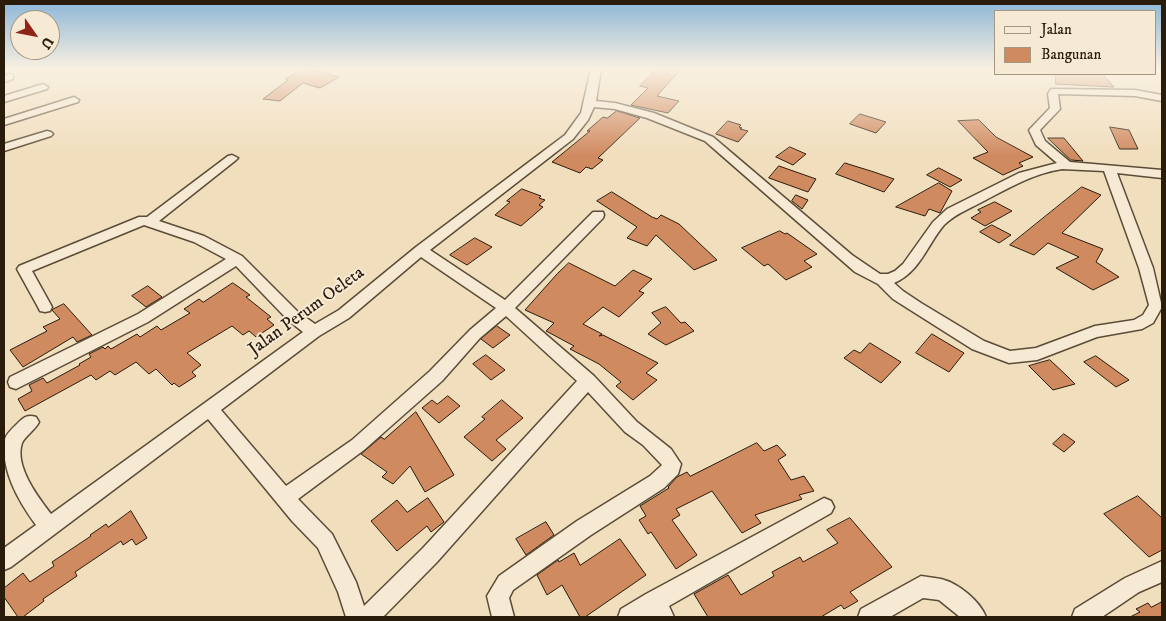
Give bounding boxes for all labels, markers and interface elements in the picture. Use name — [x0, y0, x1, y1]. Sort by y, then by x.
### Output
north arrow — [10, 10, 60, 60]
legend — [994, 10, 1156, 75]
text: Jalan — [1041, 20, 1072, 39]
text: U — [36, 33, 57, 52]
text: Bangunan — [1041, 45, 1101, 64]
street label: Jalan Perum Oeleta — [245, 263, 369, 361]

